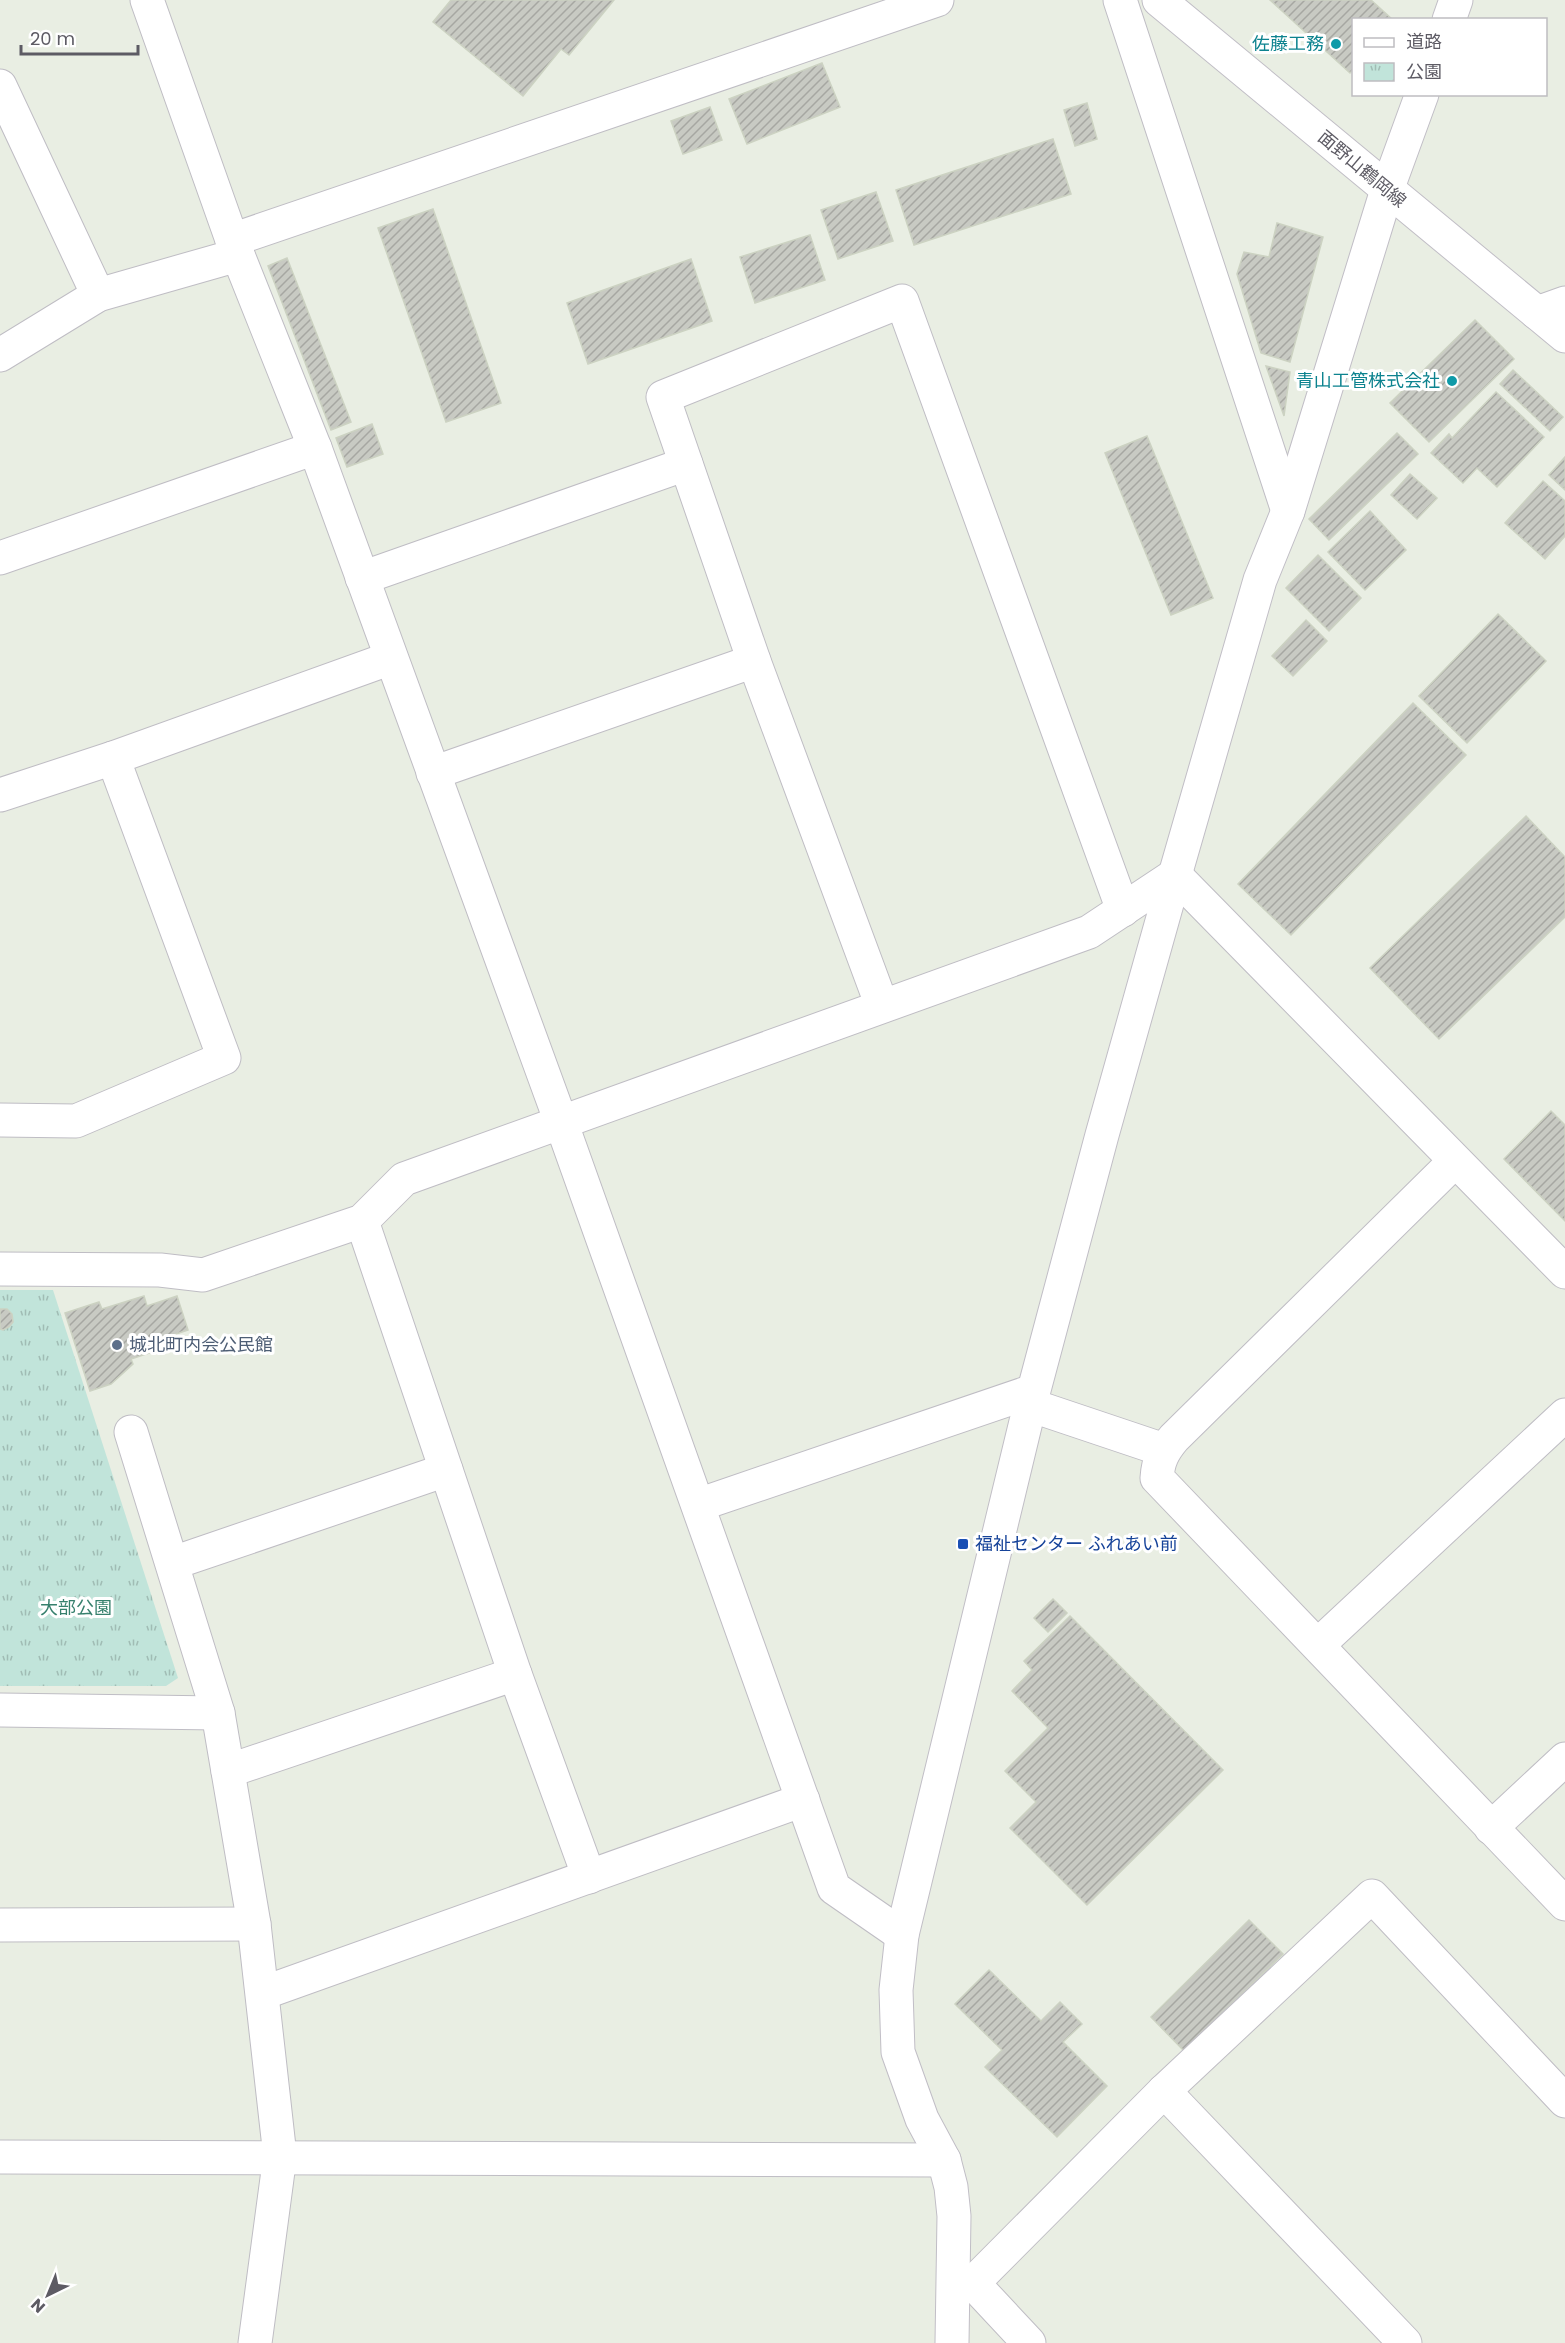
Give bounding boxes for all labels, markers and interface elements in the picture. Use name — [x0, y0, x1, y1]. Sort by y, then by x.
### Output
scale bar — [21, 18, 138, 56]
legend — [1352, 18, 1547, 96]
text: 20 m — [30, 26, 75, 51]
text: 道路 — [1406, 29, 1442, 54]
place label: 佐藤工務 — [1252, 31, 1324, 56]
marker: 佐藤工務 — [1329, 37, 1343, 51]
text: 公園 — [1406, 59, 1442, 84]
street label: 面野山鶴岡線 — [1313, 124, 1412, 213]
place label: 青山工管株式会社 — [1296, 368, 1440, 393]
marker: 青山工管株式会社 — [1445, 374, 1459, 388]
place label: 城北町内会公民館 — [129, 1332, 273, 1357]
marker: 城北町内会公民館 — [110, 1338, 124, 1352]
place label: 福祉センター ふれあい前 — [975, 1531, 1178, 1556]
marker: 福祉センター ふれあい前 — [956, 1537, 970, 1551]
park label: 大部公園 — [40, 1595, 112, 1620]
north arrow — [18, 2265, 78, 2325]
text: N — [26, 2293, 50, 2318]

